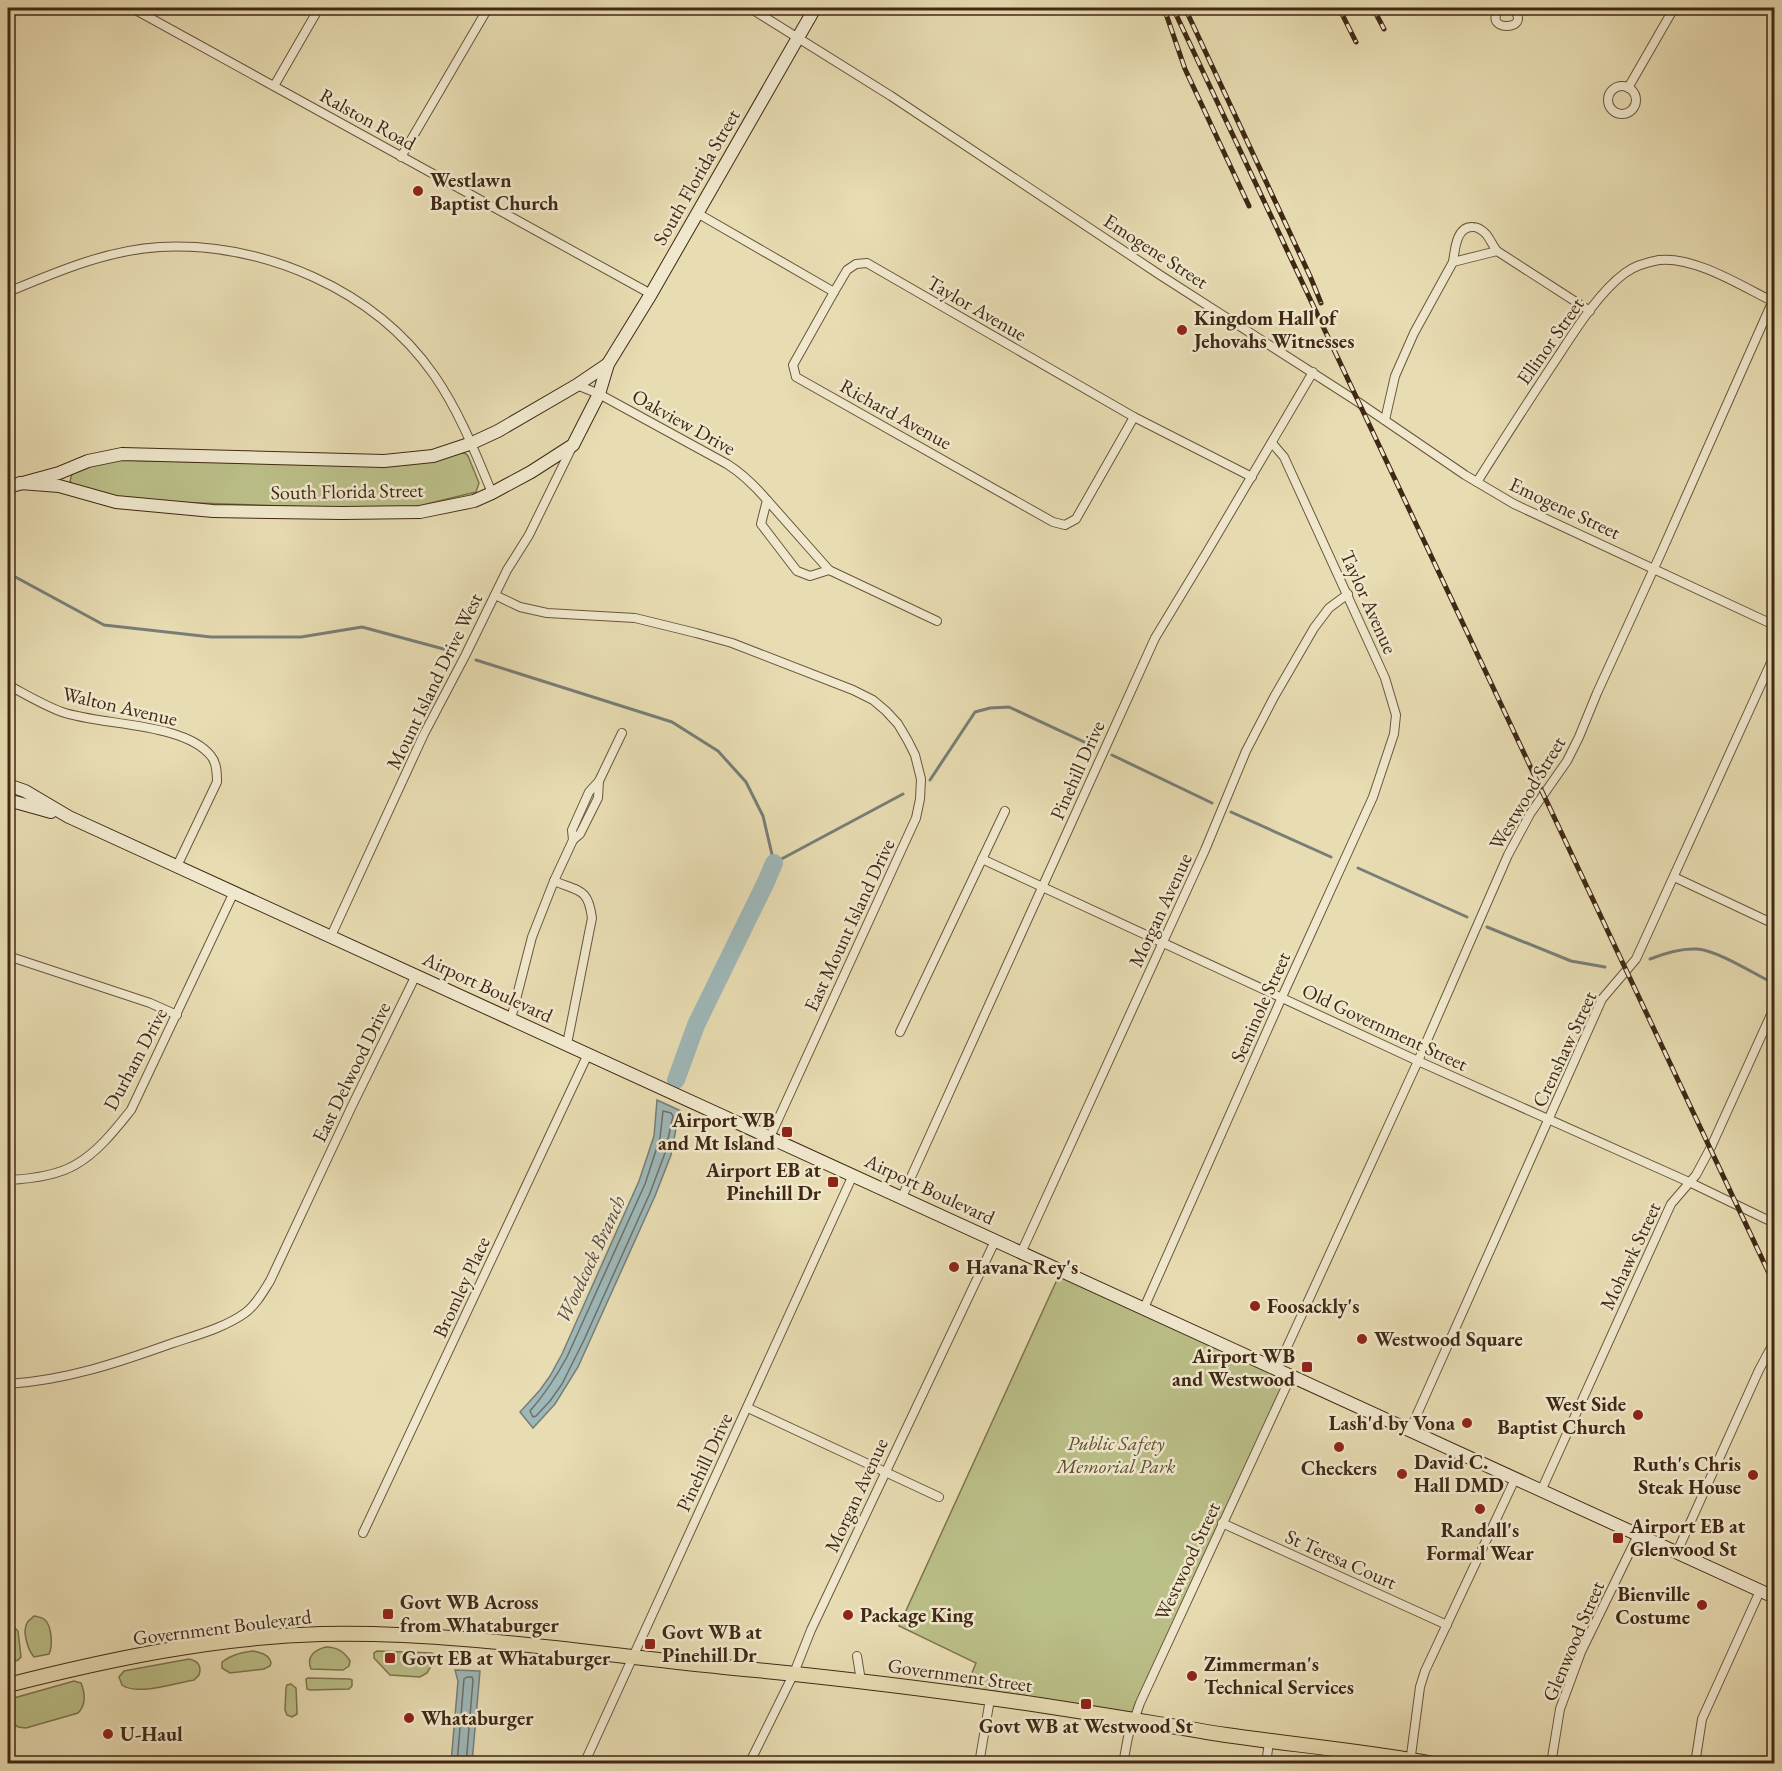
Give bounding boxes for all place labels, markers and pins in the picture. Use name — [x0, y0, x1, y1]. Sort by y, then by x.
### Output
place label: Westlawn Baptist Church — [430, 167, 559, 216]
marker: Westlawn Baptist Church — [411, 184, 425, 198]
place label: Kingdom Hall of Jehovahs Witnesses — [1192, 305, 1354, 354]
marker: Kingdom Hall of Jehovahs Witnesses — [1175, 323, 1189, 337]
place label: Airport WB and Mt Island — [658, 1107, 775, 1156]
marker: Airport WB and Mt Island — [780, 1125, 794, 1139]
place label: Airport EB at Pinehill Dr — [705, 1157, 822, 1206]
marker: Airport EB at Pinehill Dr — [826, 1175, 840, 1189]
place label: Havana Rey's — [966, 1254, 1078, 1280]
marker: Havana Rey's — [947, 1260, 961, 1274]
place label: Foosackly's — [1267, 1293, 1359, 1319]
marker: Foosackly's — [1248, 1299, 1262, 1313]
place label: Westwood Square — [1374, 1326, 1523, 1352]
marker: Westwood Square — [1355, 1332, 1369, 1346]
place label: Airport WB and Westwood — [1172, 1343, 1295, 1392]
marker: Airport WB and Westwood — [1300, 1360, 1314, 1374]
place label: West Side Baptist Church — [1497, 1391, 1626, 1440]
marker: West Side Baptist Church — [1631, 1408, 1645, 1422]
place label: Lash'd by Vona — [1329, 1410, 1455, 1436]
marker: Lash'd by Vona — [1460, 1416, 1474, 1430]
marker: Checkers — [1332, 1440, 1346, 1454]
place label: David C. Hall DMD — [1414, 1449, 1504, 1498]
place label: Ruth's Chris Steak House — [1633, 1451, 1741, 1500]
place label: Checkers — [1301, 1455, 1377, 1481]
marker: David C. Hall DMD — [1395, 1467, 1409, 1481]
marker: Ruth's Chris Steak House — [1746, 1468, 1760, 1482]
marker: Randall's Formal Wear — [1473, 1502, 1487, 1516]
place label: Airport EB at Glenwood St — [1629, 1513, 1746, 1562]
place label: Randall's Formal Wear — [1426, 1517, 1534, 1566]
marker: Airport EB at Glenwood St — [1611, 1531, 1625, 1545]
place label: Bienville Costume — [1616, 1581, 1690, 1630]
place label: Govt WB Across from Whataburger — [400, 1589, 559, 1638]
marker: Bienville Costume — [1695, 1598, 1709, 1612]
place label: Package King — [860, 1602, 975, 1628]
marker: Govt WB Across from Whataburger — [381, 1607, 395, 1621]
marker: Package King — [841, 1608, 855, 1622]
place label: Govt WB at Pinehill Dr — [662, 1619, 762, 1668]
marker: Govt WB at Pinehill Dr — [643, 1637, 657, 1651]
place label: Govt EB at Whataburger — [402, 1645, 611, 1671]
marker: Govt EB at Whataburger — [383, 1651, 397, 1665]
place label: Zimmerman's Technical Services — [1204, 1651, 1354, 1700]
marker: Zimmerman's Technical Services — [1185, 1669, 1199, 1683]
marker: Govt WB at Westwood St — [1079, 1697, 1093, 1711]
place label: Whataburger — [421, 1705, 534, 1731]
marker: Whataburger — [402, 1711, 416, 1725]
place label: Govt WB at Westwood St — [979, 1713, 1193, 1739]
place label: U-Haul — [120, 1721, 183, 1747]
marker: U-Haul — [101, 1727, 115, 1741]

